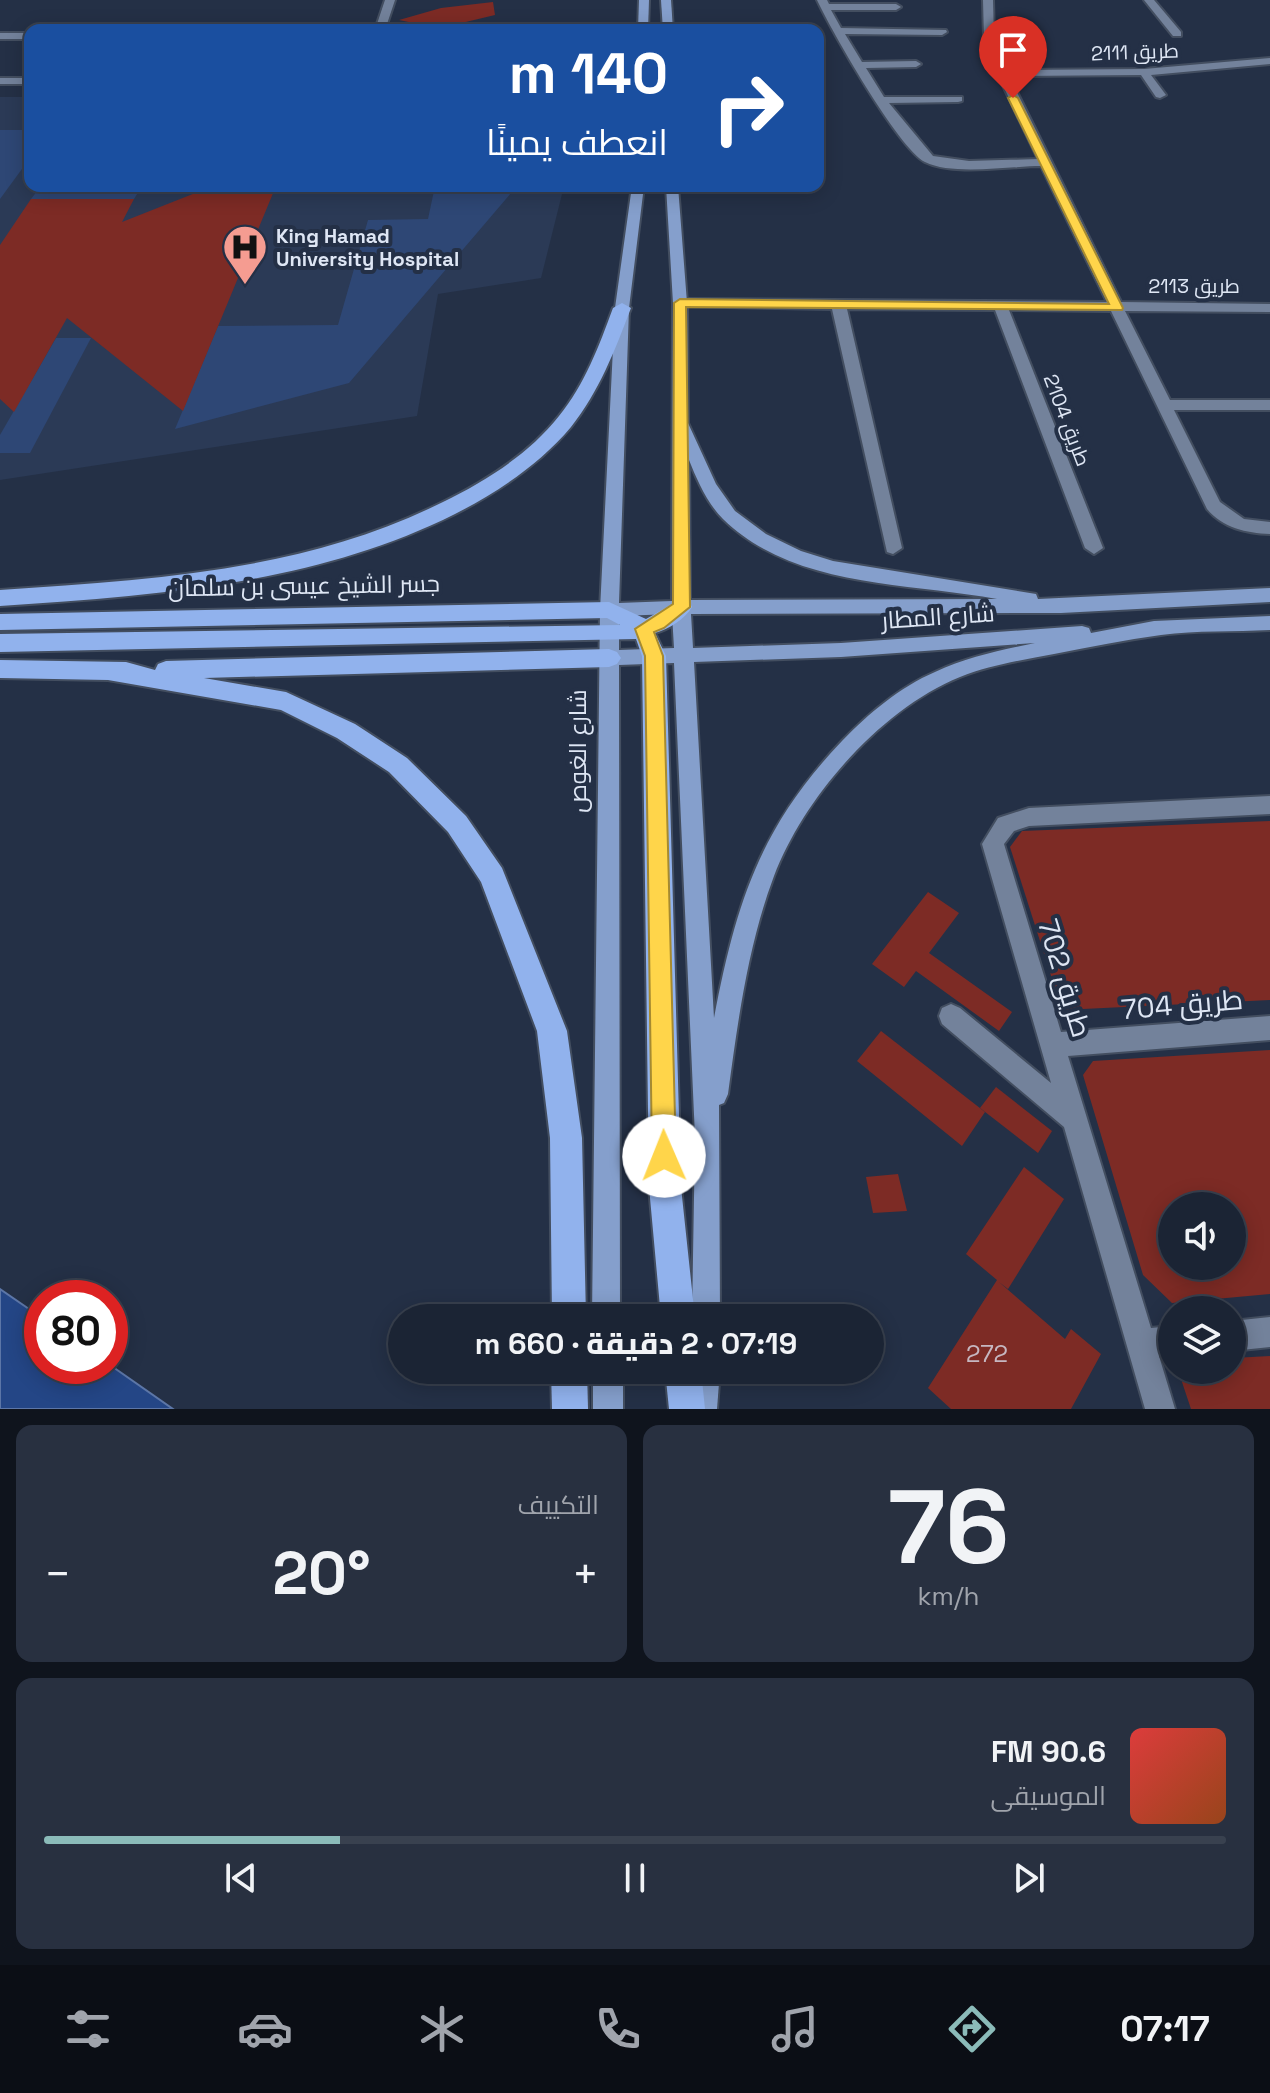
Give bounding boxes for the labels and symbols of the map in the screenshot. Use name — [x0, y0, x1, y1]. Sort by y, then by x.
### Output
pin — [979, 16, 1047, 98]
street label: طريق 2111 — [1091, 37, 1179, 67]
hospital icon: King Hamad University Hospital — [221, 223, 269, 286]
place label: King Hamad University Hospital — [276, 223, 459, 272]
street label: طريق 2113 — [1148, 273, 1240, 299]
street label: طريق 2104 — [1038, 370, 1096, 470]
street label: جسر الشيخ عيسى بن سلمان — [168, 568, 440, 604]
street label: شارع المطار — [878, 597, 996, 637]
street label: شارع الغوص — [562, 689, 594, 813]
street label: طريق 702 — [1030, 915, 1100, 1041]
street label: طريق 704 — [1120, 981, 1244, 1027]
position arrow — [622, 1114, 706, 1198]
speed limit sign: 80 — [24, 1280, 128, 1384]
house number: 272 — [966, 1338, 1008, 1369]

